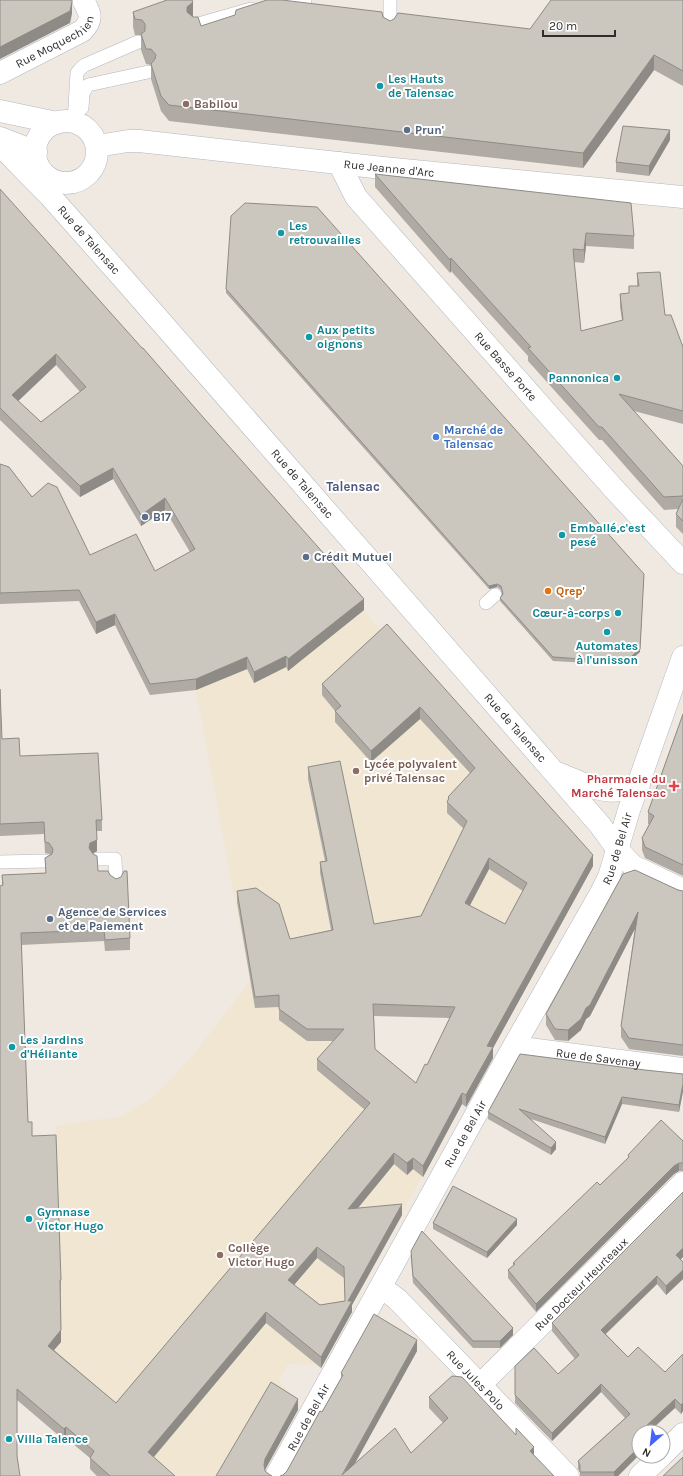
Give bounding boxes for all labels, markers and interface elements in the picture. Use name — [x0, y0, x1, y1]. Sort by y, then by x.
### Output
scale bar — [543, 12, 615, 38]
street label: Rue Moquechien — [13, 14, 97, 71]
text: 20 m — [549, 19, 577, 33]
place label: Les Hauts de Talensac — [388, 72, 454, 100]
marker: Les Hauts de Talensac — [375, 81, 385, 91]
place label: Babilou — [194, 97, 238, 111]
marker: Babilou — [181, 99, 191, 109]
place label: Prun' — [415, 123, 444, 137]
marker: Prun' — [402, 125, 412, 135]
street label: Rue Jeanne d'Arc — [343, 157, 435, 180]
street label: Rue de Talensac — [55, 203, 123, 277]
place label: Les retrouvailles — [289, 219, 361, 247]
marker: Les retrouvailles — [276, 228, 286, 238]
place label: Aux petits oignons — [317, 323, 375, 351]
street label: Rue Basse Porte — [471, 329, 540, 404]
marker: Aux petits oignons — [304, 332, 314, 342]
place label: Pannonica — [548, 371, 609, 385]
marker: Pannonica — [612, 373, 622, 383]
place label: Marché de Talensac — [444, 423, 503, 451]
marker: Marché de Talensac — [431, 432, 441, 442]
street label: Rue de Talensac — [268, 446, 336, 521]
district label: Talensac — [326, 479, 380, 494]
place label: B17 — [153, 510, 171, 524]
marker: B17 — [140, 512, 150, 522]
place label: Emballé,c'est pesé — [570, 521, 646, 549]
marker: Emballé,c'est pesé — [557, 530, 567, 540]
place label: Crédit Mutuel — [314, 550, 392, 564]
marker: Crédit Mutuel — [301, 552, 311, 562]
place label: Qrep' — [556, 584, 585, 598]
marker: Qrep' — [543, 586, 553, 596]
place label: Cœur-à-corps — [533, 606, 610, 620]
marker: Cœur-à-corps — [613, 608, 623, 618]
marker: Automates à l'unisson — [602, 627, 612, 637]
place label: Automates à l'unisson — [576, 639, 638, 667]
street label: Rue de Talensac — [481, 690, 549, 765]
place label: Lycée polyvalent privé Talensac — [364, 757, 457, 785]
marker: Lycée polyvalent privé Talensac — [351, 766, 361, 776]
place label: Pharmacie du Marché Talensac — [571, 772, 666, 800]
marker: Pharmacie du Marché Talensac — [669, 781, 679, 791]
street label: Rue de Bel Air — [599, 810, 635, 887]
place label: Agence de Services et de Paiement — [58, 905, 167, 933]
marker: Agence de Services et de Paiement — [45, 914, 55, 924]
place label: Les Jardins d'Héliante — [20, 1033, 84, 1061]
marker: Les Jardins d'Héliante — [7, 1042, 17, 1052]
street label: Rue de Savenay — [555, 1046, 642, 1070]
street label: Rue de Bel Air — [441, 1097, 490, 1170]
place label: Gymnase Victor Hugo — [37, 1205, 104, 1233]
marker: Gymnase Victor Hugo — [24, 1214, 34, 1224]
street label: Rue Docteur Heurteaux — [532, 1235, 631, 1334]
place label: Collège Victor Hugo — [228, 1241, 295, 1269]
marker: Collège Victor Hugo — [215, 1250, 225, 1260]
street label: Rue Jules Polo — [443, 1347, 508, 1413]
street label: Rue de Bel Air — [284, 1381, 333, 1453]
north arrow — [631, 1424, 671, 1464]
place label: Villa Talence — [17, 1432, 88, 1446]
marker: Villa Talence — [4, 1434, 14, 1444]
text: N — [640, 1445, 653, 1460]

